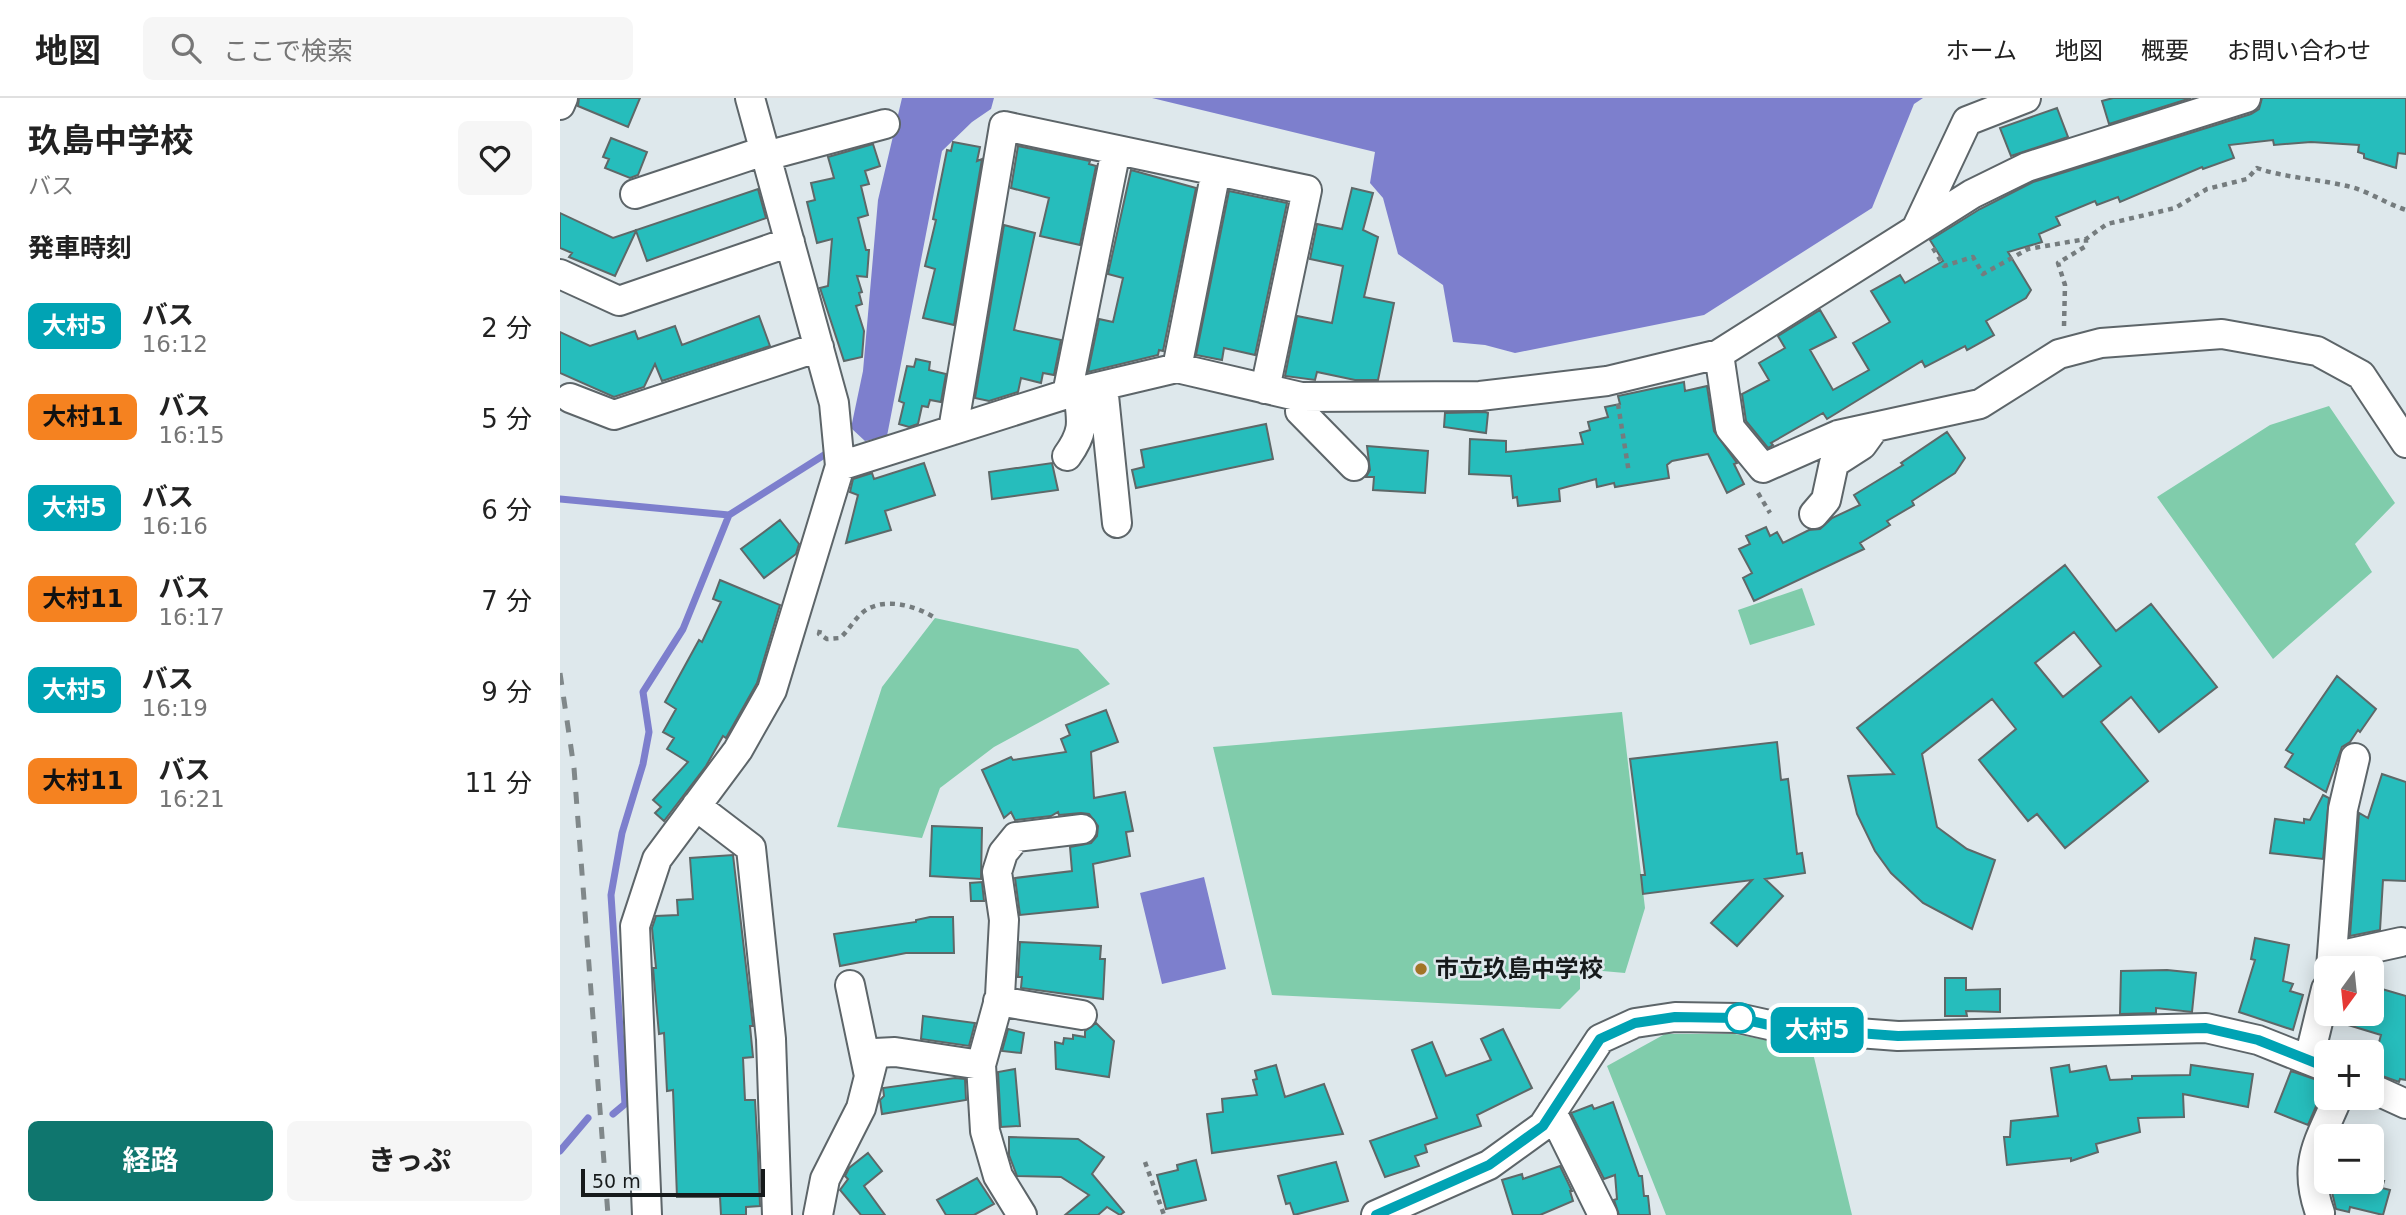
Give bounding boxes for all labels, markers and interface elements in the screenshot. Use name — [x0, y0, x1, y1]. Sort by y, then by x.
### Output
search box — [143, 17, 633, 80]
icon: search — [167, 29, 205, 67]
text: 地図 — [35, 31, 101, 70]
text: ここで検索 — [223, 36, 353, 66]
text: ホーム — [1946, 37, 2017, 65]
text: 地図 — [2055, 37, 2103, 65]
text: 概要 — [2141, 37, 2189, 65]
text: お問い合わせ — [2227, 37, 2371, 65]
text: 玖島中学校 — [28, 121, 193, 160]
button: heart — [458, 121, 532, 195]
text: バス — [28, 173, 74, 199]
text: 発車時刻 — [28, 233, 132, 263]
text: バス — [142, 300, 194, 330]
text: 大村5 — [42, 312, 107, 340]
text: 2 分 — [481, 313, 532, 343]
text: 16:12 — [142, 331, 208, 357]
text: バス — [158, 391, 210, 421]
text: 大村11 — [42, 403, 123, 431]
text: 5 分 — [481, 404, 532, 434]
text: 16:15 — [158, 422, 225, 448]
text: バス — [142, 482, 194, 512]
text: 大村5 — [42, 494, 107, 522]
text: 6 分 — [481, 495, 532, 525]
text: 16:16 — [142, 513, 208, 539]
text: バス — [158, 573, 210, 603]
text: 大村11 — [42, 585, 123, 613]
text: 7 分 — [481, 586, 532, 616]
text: 16:17 — [158, 604, 225, 630]
text: バス — [142, 664, 194, 694]
text: 大村5 — [42, 676, 107, 704]
text: 9 分 — [481, 677, 532, 707]
text: 16:19 — [142, 695, 208, 721]
text: バス — [158, 755, 210, 785]
text: 大村11 — [42, 767, 123, 795]
text: 11 分 — [465, 768, 532, 798]
text: 16:21 — [158, 786, 225, 812]
place label: 市立玖島中学校 — [1435, 955, 1603, 983]
north arrow — [2314, 956, 2384, 1026]
map controls — [2314, 956, 2384, 1194]
marker: 市立玖島中学校 — [1413, 961, 1429, 977]
unlabelled marker — [1725, 1003, 1755, 1033]
line badge: 大村5 — [1777, 1007, 1857, 1053]
text: 大村5 — [1785, 1016, 1849, 1044]
button: + — [2314, 1040, 2384, 1110]
button: 経路 — [28, 1121, 273, 1201]
button: きっぷ — [287, 1121, 532, 1201]
button: − — [2314, 1124, 2384, 1194]
scale bar — [581, 1166, 765, 1198]
text: 50 m — [592, 1170, 641, 1192]

